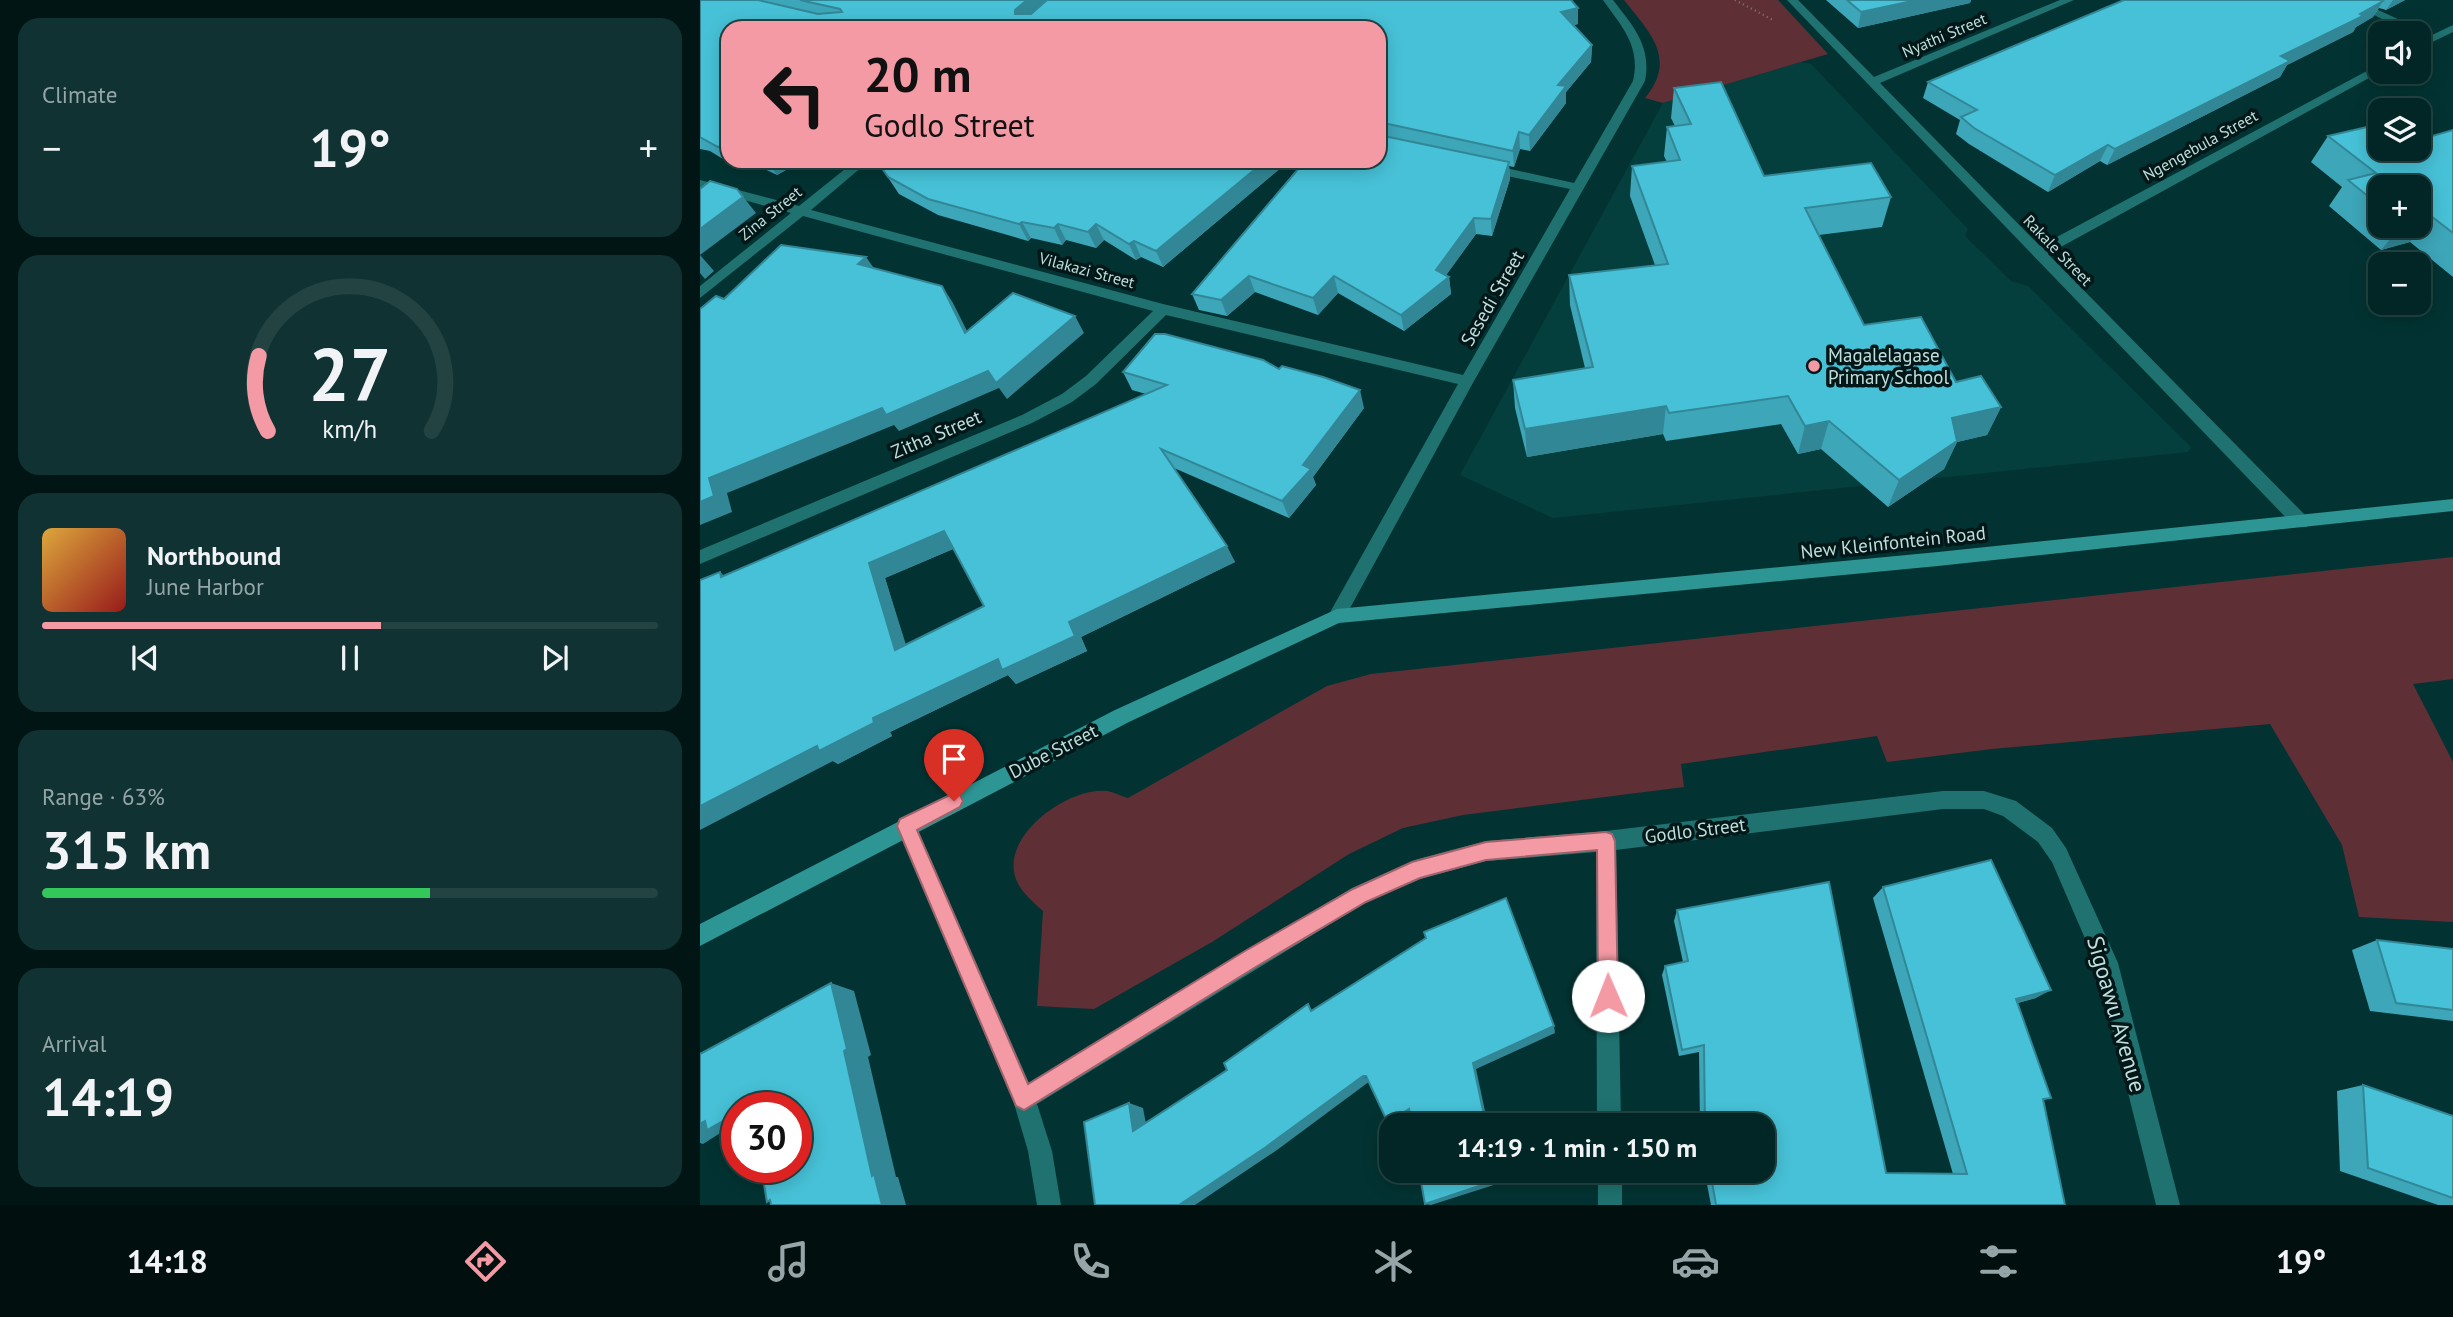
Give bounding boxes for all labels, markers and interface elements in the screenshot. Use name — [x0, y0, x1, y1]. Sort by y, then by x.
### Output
street label: Nyathi Street — [1899, 8, 1990, 62]
map controls — [2368, 21, 2431, 315]
button: sound — [2368, 21, 2431, 84]
text: 20 m — [864, 42, 971, 106]
icon: left — [749, 49, 840, 140]
text: Climate — [42, 80, 117, 109]
button: layers — [2368, 98, 2431, 161]
text: Godlo Street — [864, 104, 1035, 146]
street label: Ngengebula Street — [2139, 105, 2261, 185]
text: 19° — [309, 114, 391, 181]
text: − — [42, 123, 61, 172]
text: + — [639, 123, 658, 172]
button: + — [2368, 175, 2431, 238]
street label: Zina Street — [735, 181, 806, 244]
street label: Rakale Street — [2019, 210, 2097, 290]
street label: Sesedi Street — [1455, 245, 1529, 350]
street label: Vilakazi Street — [1036, 247, 1138, 293]
button: − — [2368, 252, 2431, 315]
text: 27 — [309, 328, 391, 422]
place label: Magalelagase Primary School — [1828, 343, 1949, 389]
marker: Magalelagase Primary School — [1806, 358, 1822, 374]
street label: Zitha Street — [887, 404, 985, 464]
text: km/h — [323, 413, 377, 445]
street label: New Kleinfontein Road — [1799, 520, 1987, 564]
text: Northbound — [147, 539, 281, 572]
text: June Harbor — [147, 572, 264, 601]
icon: previous — [126, 639, 164, 677]
icon: pause — [331, 639, 369, 677]
icon: next — [536, 639, 574, 677]
street label: Dube Street — [1005, 718, 1102, 784]
pin — [924, 729, 984, 801]
icon: arrive — [935, 740, 973, 778]
text: Range · 63% — [42, 782, 165, 811]
street label: Godlo Street — [1643, 812, 1747, 848]
text: 315 km — [42, 816, 211, 883]
street label: Sigoawu Avenue — [2081, 933, 2153, 1095]
position arrow — [1571, 959, 1645, 1033]
text: Arrival — [42, 1029, 106, 1058]
text: 14:19 — [42, 1063, 174, 1130]
speed limit sign: 30 — [721, 1092, 812, 1183]
text: 14:19 · 1 min · 150 m — [1457, 1131, 1697, 1164]
icon: directions — [461, 1237, 510, 1286]
icon: music — [764, 1237, 813, 1286]
icon: phone — [1066, 1237, 1115, 1286]
icon: climate — [1369, 1237, 1418, 1286]
icon: car — [1671, 1237, 1720, 1286]
icon: filters — [1974, 1237, 2023, 1286]
text: 14:18 — [127, 1240, 208, 1282]
text: 19° — [2276, 1240, 2326, 1282]

